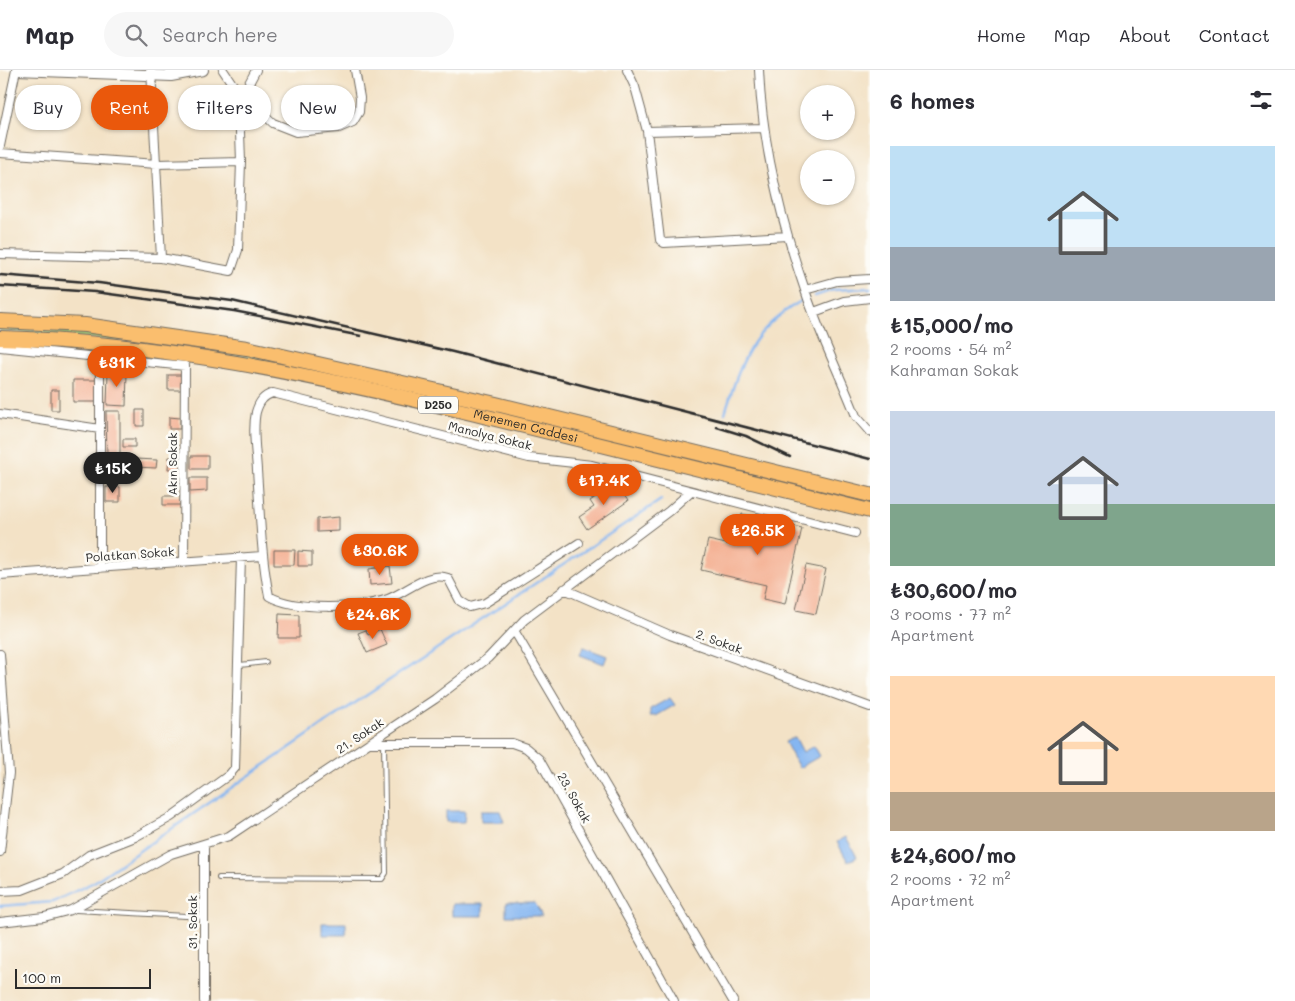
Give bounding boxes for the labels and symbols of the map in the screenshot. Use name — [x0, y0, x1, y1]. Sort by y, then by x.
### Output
pin: ₺31K — [87, 346, 147, 388]
road number: D250 — [418, 396, 458, 414]
street label: Menemen Caddesi — [472, 405, 580, 446]
street label: Manolya Sokak — [447, 417, 534, 453]
street label: Akın Sokak — [164, 432, 180, 496]
pin: ₺15K — [83, 452, 143, 494]
pin: ₺17.4K — [563, 464, 645, 506]
pin: ₺26.5K — [717, 514, 799, 556]
pin: ₺30.6K — [339, 534, 421, 576]
street label: Polatkan Sokak — [85, 543, 175, 565]
pin: ₺24.6K — [332, 598, 414, 640]
street label: 2. Sokak — [694, 625, 745, 657]
street label: 21. Sokak — [333, 714, 386, 757]
street label: 23. Sokak — [554, 769, 595, 826]
street label: 31. Sokak — [184, 895, 200, 949]
scale bar — [15, 966, 151, 989]

